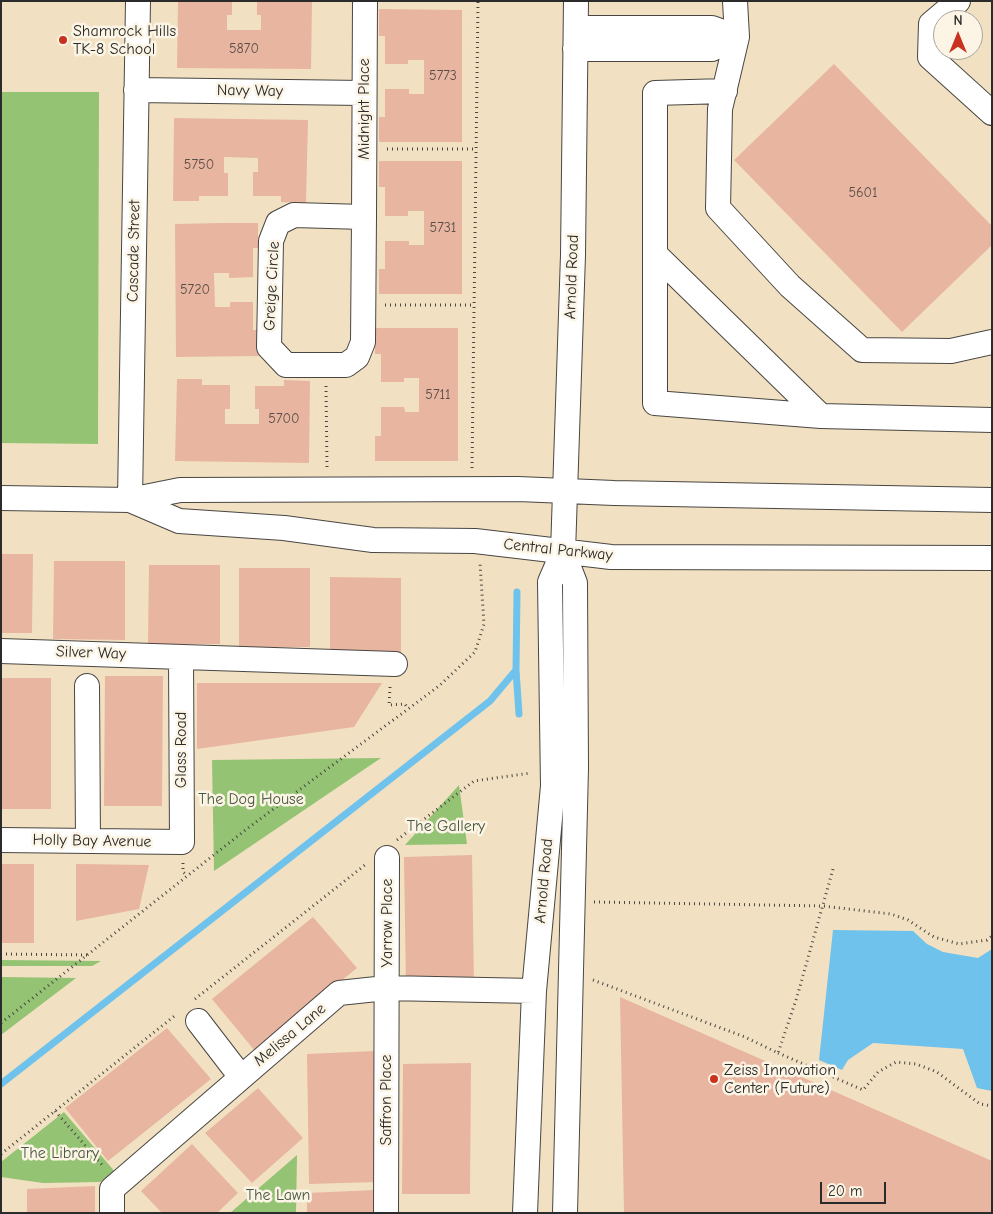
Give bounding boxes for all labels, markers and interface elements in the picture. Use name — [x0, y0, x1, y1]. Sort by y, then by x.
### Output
north arrow — [933, 10, 983, 60]
text: N — [953, 12, 963, 29]
place label: Shamrock Hills TK-8 School — [73, 21, 176, 59]
marker: Shamrock Hills TK-8 School — [57, 34, 69, 46]
house number: 5870 — [229, 41, 259, 57]
street label: Midnight Place — [354, 58, 374, 160]
house number: 5773 — [429, 68, 457, 84]
street label: Navy Way — [217, 81, 283, 101]
house number: 5750 — [184, 157, 214, 173]
house number: 5601 — [848, 185, 878, 201]
street label: Cascade Street — [124, 200, 144, 302]
house number: 5731 — [430, 220, 456, 236]
street label: Arnold Road — [561, 234, 583, 320]
street label: Greige Circle — [260, 241, 284, 331]
house number: 5720 — [180, 282, 210, 298]
house number: 5711 — [425, 387, 451, 403]
house number: 5700 — [268, 411, 300, 427]
street label: Central Parkway — [502, 535, 614, 565]
street label: Silver Way — [56, 642, 126, 664]
street label: Glass Road — [171, 712, 191, 788]
park label: The Dog House — [198, 789, 304, 809]
park label: The Gallery — [407, 816, 485, 836]
street label: Holly Bay Avenue — [32, 830, 152, 852]
street label: Arnold Road — [531, 838, 557, 924]
street label: Yarrow Place — [377, 879, 397, 967]
street label: Melissa Lane — [250, 999, 330, 1071]
street label: Saffron Place — [376, 1054, 396, 1146]
place label: Zeiss Innovation Center (Future) — [724, 1060, 836, 1098]
marker: Zeiss Innovation Center (Future) — [708, 1073, 720, 1085]
park label: The Library — [21, 1143, 99, 1163]
scale bar — [823, 1172, 889, 1204]
text: 20 m — [828, 1182, 862, 1200]
park label: The Lawn — [246, 1185, 310, 1205]

